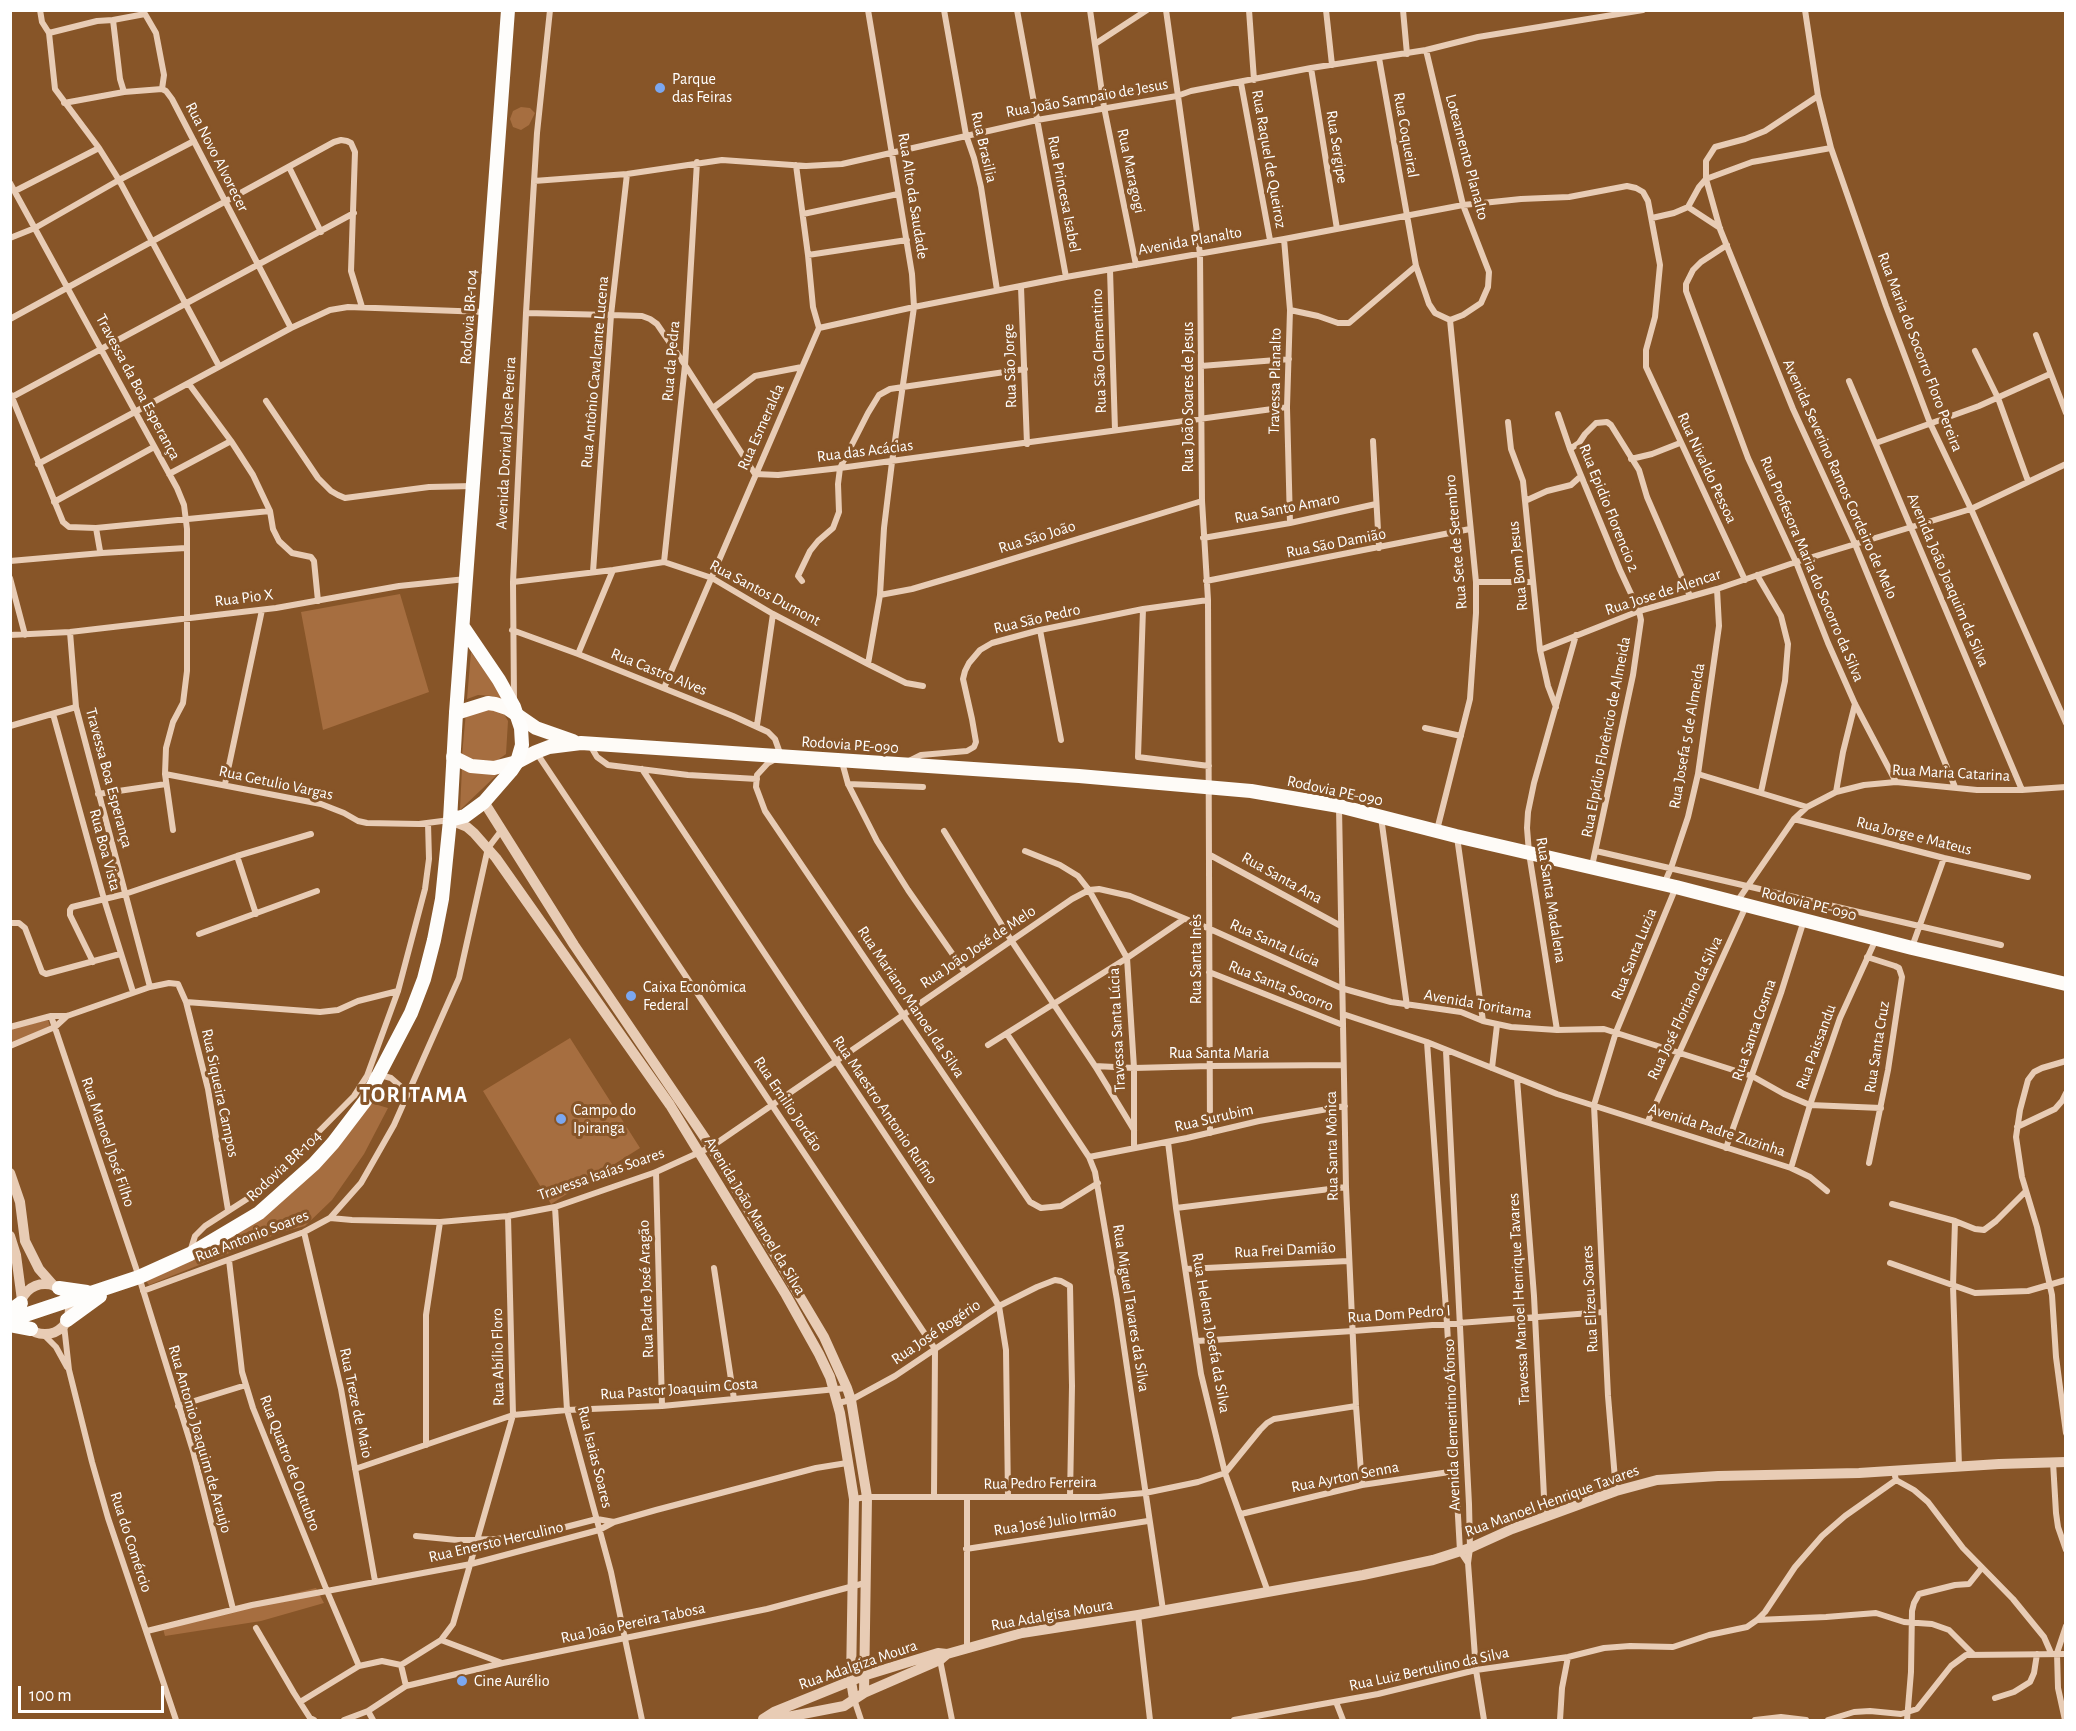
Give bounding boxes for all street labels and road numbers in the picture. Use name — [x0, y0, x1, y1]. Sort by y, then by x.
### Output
street label: Rua João Sampaio de Jesus — [1004, 74, 1170, 122]
street label: Rua Raquel de Queiroz — [1247, 88, 1291, 230]
street label: Rua Coqueiral — [1389, 91, 1423, 179]
street label: Loteamento Planalto — [1441, 92, 1493, 222]
street label: Rua Novo Alvorecer — [181, 99, 253, 215]
street label: Rua Brasilia — [966, 109, 1002, 185]
street label: Rua Sergipe — [1322, 109, 1352, 185]
street label: Rua Maragogi — [1113, 127, 1149, 215]
street label: Rua Alto da Saudade — [894, 131, 932, 261]
street label: Rua Princesa Isabel — [1043, 134, 1085, 254]
street label: Avenida Planalto — [1137, 222, 1243, 260]
street label: Rua Maria do Socorro Floro Pereira — [1873, 250, 1967, 454]
street label: Rodovia BR-104 — [456, 269, 482, 365]
street label: Rua Antônio Cavalcante Lucena — [577, 275, 613, 469]
street label: Rua São Clementino — [1087, 288, 1111, 414]
street label: Travessa da Boa Esperança — [91, 311, 185, 463]
street label: Rua da Pedra — [658, 320, 684, 402]
street label: Rua João Soares de Jesus — [1178, 322, 1198, 472]
street label: Rua São Jorge — [999, 323, 1021, 409]
street label: Travessa Planalto — [1264, 328, 1286, 434]
street label: Avenida Dorival Jose Pereira — [492, 356, 520, 530]
street label: Avenida Severino Ramos Cordeiro de Melo — [1778, 356, 1902, 602]
street label: Rua Esmeralda — [733, 381, 789, 473]
street label: Rua Nivaldo Pessoa — [1673, 409, 1741, 527]
street label: Rua das Acácias — [816, 436, 914, 466]
street label: Rua Epidio Florencio 2 — [1575, 441, 1643, 575]
street label: Rua Profesora Maria do Socorro da Silva — [1756, 453, 1868, 685]
street label: Rua Sete de Setembro — [1441, 474, 1471, 610]
street label: Rua Santo Amaro — [1233, 488, 1341, 528]
street label: Avenida João Joaquim da Silva — [1903, 490, 1993, 670]
street label: Rua São João — [996, 516, 1078, 558]
street label: Rua Bom Jesus — [1504, 520, 1532, 612]
street label: Rua São Damião — [1284, 524, 1388, 562]
street label: Rua Santos Dumont — [706, 556, 824, 630]
street label: Rua Jose de Alencar — [1603, 564, 1723, 620]
street label: Rua Pio X — [214, 585, 274, 611]
street label: Rua São Pedro — [992, 600, 1082, 638]
street label: Rua Elpídio Florêncio de Almeida — [1577, 635, 1635, 839]
street label: Rua Castro Alves — [608, 644, 710, 700]
street label: Rua Josefa 5 de Almeida — [1665, 662, 1709, 810]
street label: Travessa Boa Esperança — [81, 706, 137, 850]
street label: Rodovia PE-090 — [801, 732, 899, 758]
street label: Rua Maria Catarina — [1891, 760, 2011, 786]
street label: Rua Getulio Vargas — [217, 762, 335, 804]
street label: Rodovia PE-090 — [1285, 771, 1385, 811]
street label: Rua Boa Vista — [85, 807, 125, 893]
street label: Rua Jorge e Mateus — [1854, 812, 1974, 860]
street label: Rua Santa Madalena — [1532, 836, 1570, 964]
street label: Rua Santa Ana — [1238, 848, 1326, 908]
street label: Rodovia PE-090 — [1759, 883, 1859, 925]
street label: Rua João José de Melo — [917, 901, 1039, 993]
street label: Rua Santa Luzia — [1607, 905, 1661, 1003]
street label: Rua Santa Inês — [1186, 914, 1206, 1004]
street label: Rua Santa Lúcia — [1227, 915, 1323, 971]
street label: Rua Mariano Manoel da Silva — [853, 923, 969, 1081]
street label: Rua José Floriano da Silva — [1643, 933, 1727, 1083]
street label: Rua Santa Socorro — [1226, 956, 1336, 1016]
street label: Travessa Santa Lúcia — [1104, 967, 1130, 1093]
street label: Rua Santa Cosma — [1728, 976, 1780, 1084]
street label: Avenida Toritama — [1422, 985, 1534, 1023]
street label: Rua Santa Cruz — [1860, 1000, 1894, 1094]
street label: Rua Paissandu — [1792, 1002, 1840, 1092]
street label: Rua Siqueira Campos — [197, 1027, 243, 1159]
street label: Rua Maestro Antonio Rufino — [828, 1032, 942, 1188]
street label: Rua Santa Maria — [1169, 1043, 1269, 1063]
street label: Rua Emilio Jordão — [749, 1053, 827, 1155]
street label: Rua Manoel José Filho — [77, 1075, 139, 1209]
street label: Rua Santa Mônica — [1321, 1091, 1343, 1201]
street label: Avenida Padre Zuzinha — [1646, 1099, 1788, 1161]
street label: Rua Surubim — [1173, 1100, 1255, 1136]
street label: Rodovia BR-104 — [242, 1126, 326, 1206]
street label: Avenida João Manoel da Silva — [700, 1133, 810, 1299]
street label: Travessa Isaías Soares — [535, 1143, 667, 1205]
street label: Travessa Manoel Henrique Tavares — [1504, 1193, 1534, 1405]
street label: Rua Antonio Soares — [193, 1206, 311, 1266]
street label: Rua Padre José Aragão — [634, 1220, 658, 1358]
street label: Rua Miguel Tavares da Silva — [1108, 1223, 1154, 1393]
street label: Rua Frei Damião — [1234, 1238, 1336, 1262]
street label: Rua Elizeu Soares — [1578, 1245, 1602, 1353]
street label: Rua Helena Josefa da Silva — [1187, 1251, 1235, 1415]
street label: Rua José Rogério — [888, 1295, 984, 1369]
street label: Rua Dom Pedro I — [1347, 1301, 1451, 1327]
street label: Rua Abílio Floro — [488, 1308, 508, 1406]
street label: Avenida Clementino Afonso — [1439, 1338, 1465, 1512]
street label: Rua Antonio Joaquim de Araujo — [164, 1343, 236, 1535]
street label: Rua Treze de Maio — [335, 1346, 377, 1460]
street label: Rua Pastor Joaquim Costa — [599, 1374, 759, 1404]
street label: Rua Quatro de Outubro — [255, 1392, 325, 1534]
street label: Rua Isaias Soares — [573, 1404, 617, 1510]
street label: Rua Ayrton Senna — [1289, 1457, 1401, 1497]
street label: Rua Manoel Henrique Tavares — [1462, 1460, 1642, 1542]
street label: Rua Pedro Ferreira — [983, 1472, 1097, 1494]
street label: Rua do Comércio — [106, 1489, 156, 1595]
street label: Rua José Julio Irmão — [992, 1502, 1118, 1540]
street label: Rua Enersto Herculino — [427, 1517, 565, 1567]
street label: Rua Adalgisa Moura — [990, 1595, 1114, 1635]
street label: Rua João Pereira Tabosa — [559, 1598, 707, 1648]
street label: Rua Adalgiza Moura — [796, 1636, 920, 1694]
street label: Rua Luiz Bertulino da Silva — [1347, 1643, 1511, 1695]

